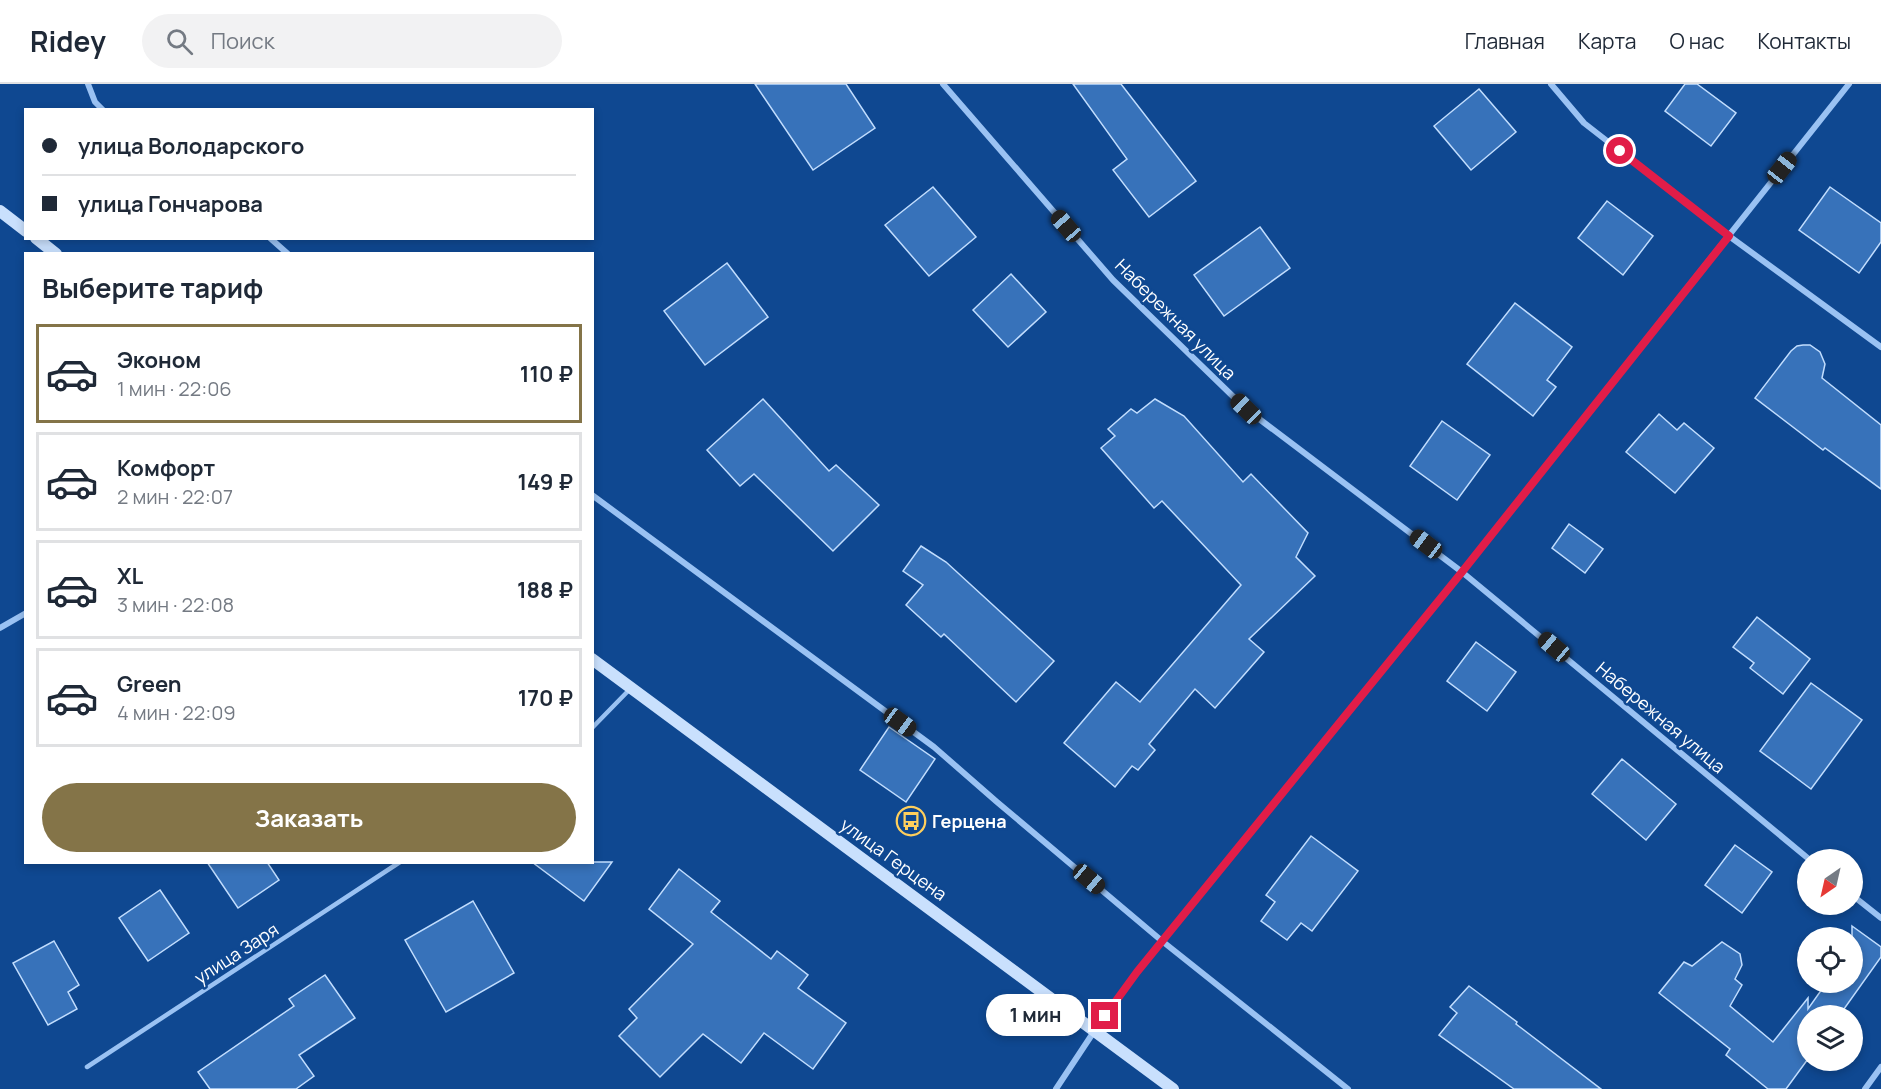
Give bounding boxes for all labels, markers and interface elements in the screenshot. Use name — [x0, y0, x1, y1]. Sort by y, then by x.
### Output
search box — [142, 14, 562, 68]
text: Ridey — [30, 22, 106, 60]
icon: search — [163, 25, 196, 58]
text: Поиск — [211, 26, 275, 56]
text: Главная — [1465, 27, 1545, 55]
text: Карта — [1578, 27, 1636, 55]
text: О нас — [1669, 27, 1725, 55]
text: Контакты — [1758, 27, 1851, 55]
text: улица Володарского — [78, 131, 304, 161]
route start — [1606, 137, 1633, 164]
car — [1764, 148, 1800, 188]
text: улица Гончарова — [78, 189, 263, 219]
car — [1047, 207, 1085, 245]
street label: Набережная улица — [1110, 253, 1242, 385]
text: Выберите тариф — [42, 269, 263, 306]
text: Эконом — [117, 345, 201, 375]
icon: car — [45, 347, 99, 401]
text: 110 ₽ — [520, 359, 573, 389]
text: 1 мин · 22:06 — [117, 375, 232, 402]
car — [1227, 390, 1265, 428]
text: Комфорт — [117, 453, 215, 483]
icon: car — [45, 455, 99, 509]
text: 149 ₽ — [517, 467, 573, 497]
text: 2 мин · 22:07 — [117, 483, 233, 510]
car — [1406, 526, 1446, 562]
text: XL — [117, 561, 143, 591]
icon: car — [45, 563, 99, 617]
text: 188 ₽ — [517, 575, 573, 605]
text: 3 мин · 22:08 — [117, 591, 234, 618]
car — [1534, 629, 1574, 665]
street label: Набережная улица — [1591, 656, 1731, 778]
text: Green — [117, 669, 182, 699]
icon: car — [45, 671, 99, 725]
text: 170 ₽ — [518, 683, 573, 713]
text: 4 мин · 22:09 — [117, 699, 236, 726]
car — [880, 704, 920, 740]
button: Заказать — [42, 783, 576, 852]
bus stop icon: Герцена — [895, 805, 927, 837]
place label: Герцена — [932, 809, 1007, 833]
street label: улица Герцена — [836, 812, 952, 906]
north arrow — [1797, 849, 1863, 915]
map controls — [1797, 849, 1863, 1071]
car — [1069, 861, 1109, 897]
street label: улица Заря — [189, 917, 283, 989]
button: locate — [1797, 927, 1863, 993]
callout: 1 мин — [985, 995, 1084, 1037]
text: 1 мин — [1010, 1001, 1061, 1028]
route end — [1091, 1002, 1118, 1029]
button: layers — [1797, 1005, 1863, 1071]

